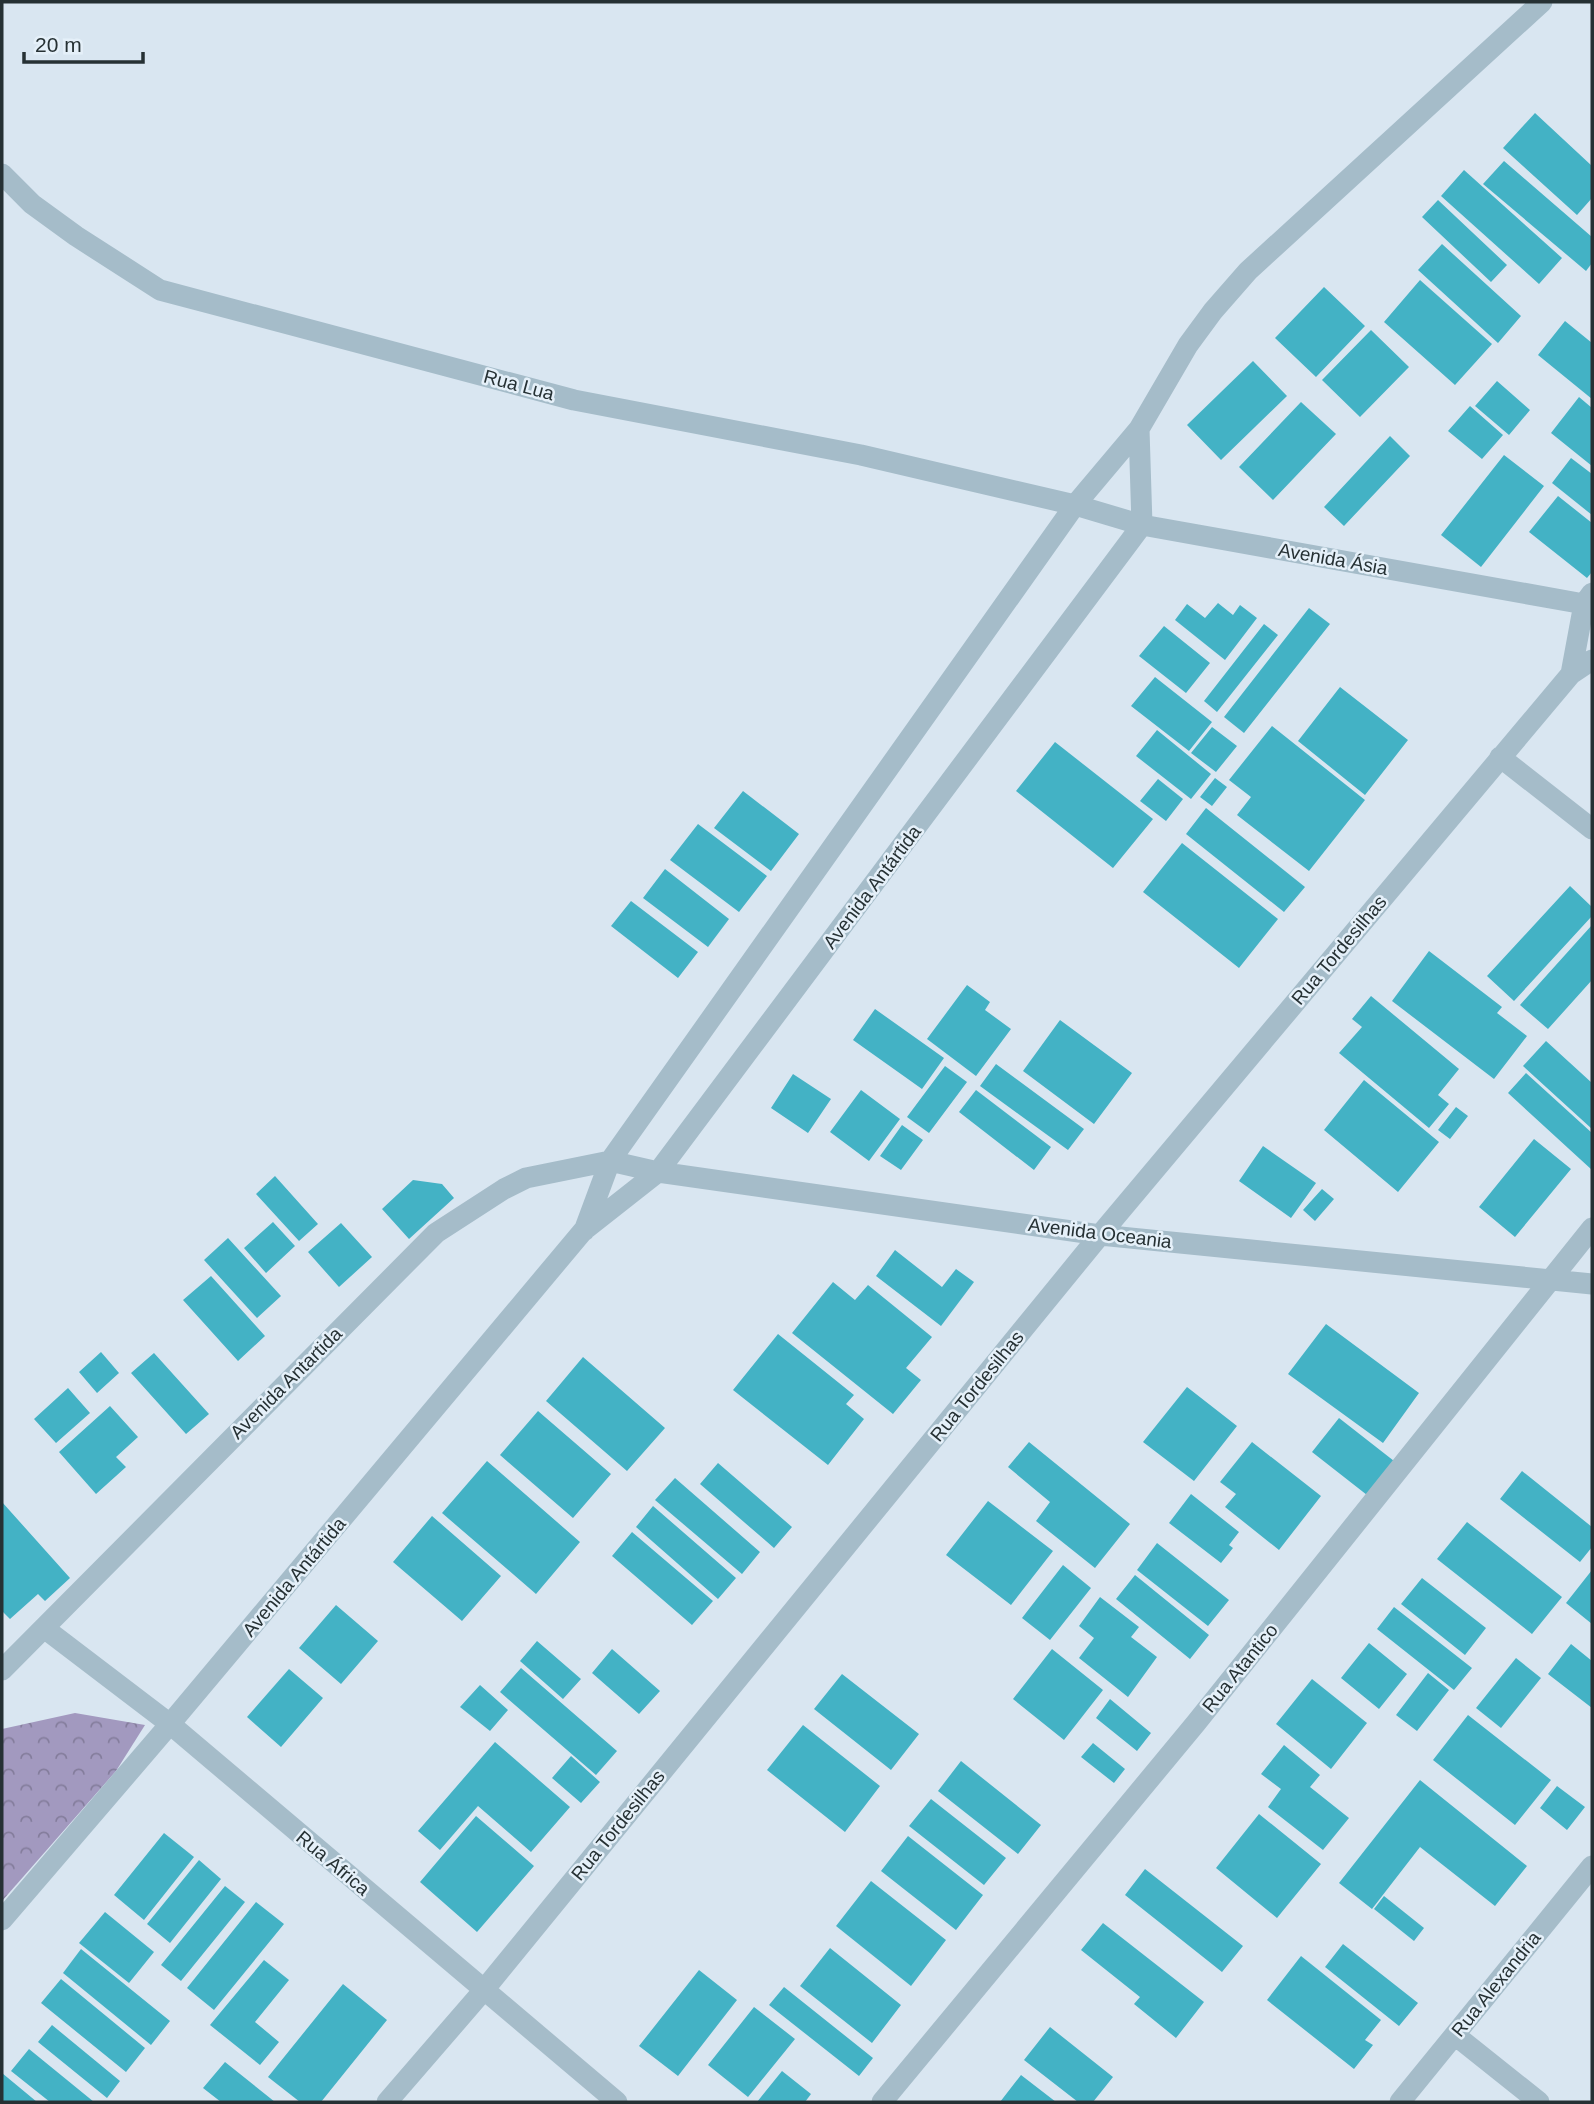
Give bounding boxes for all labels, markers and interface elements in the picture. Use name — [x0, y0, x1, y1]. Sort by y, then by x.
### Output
scale bar — [24, 21, 144, 65]
text: 20 m — [35, 33, 82, 56]
street label: Rua Lua — [482, 366, 557, 405]
street label: Avenida Ásia — [1277, 539, 1390, 579]
street label: Avenida Antártida — [819, 821, 925, 953]
street label: Rua Tordesilhas — [1287, 891, 1391, 1009]
street label: Avenida Oceania — [1027, 1214, 1173, 1252]
street label: Avenida Antartida — [226, 1323, 346, 1443]
street label: Rua Tordesilhas — [926, 1327, 1028, 1445]
street label: Avenida Antártida — [238, 1513, 350, 1641]
street label: Rua Atantico — [1198, 1620, 1282, 1716]
street label: Rua Tordesilhas — [567, 1766, 669, 1884]
street label: Rua África — [292, 1826, 374, 1900]
street label: Rua Alexandria — [1447, 1927, 1545, 2041]

